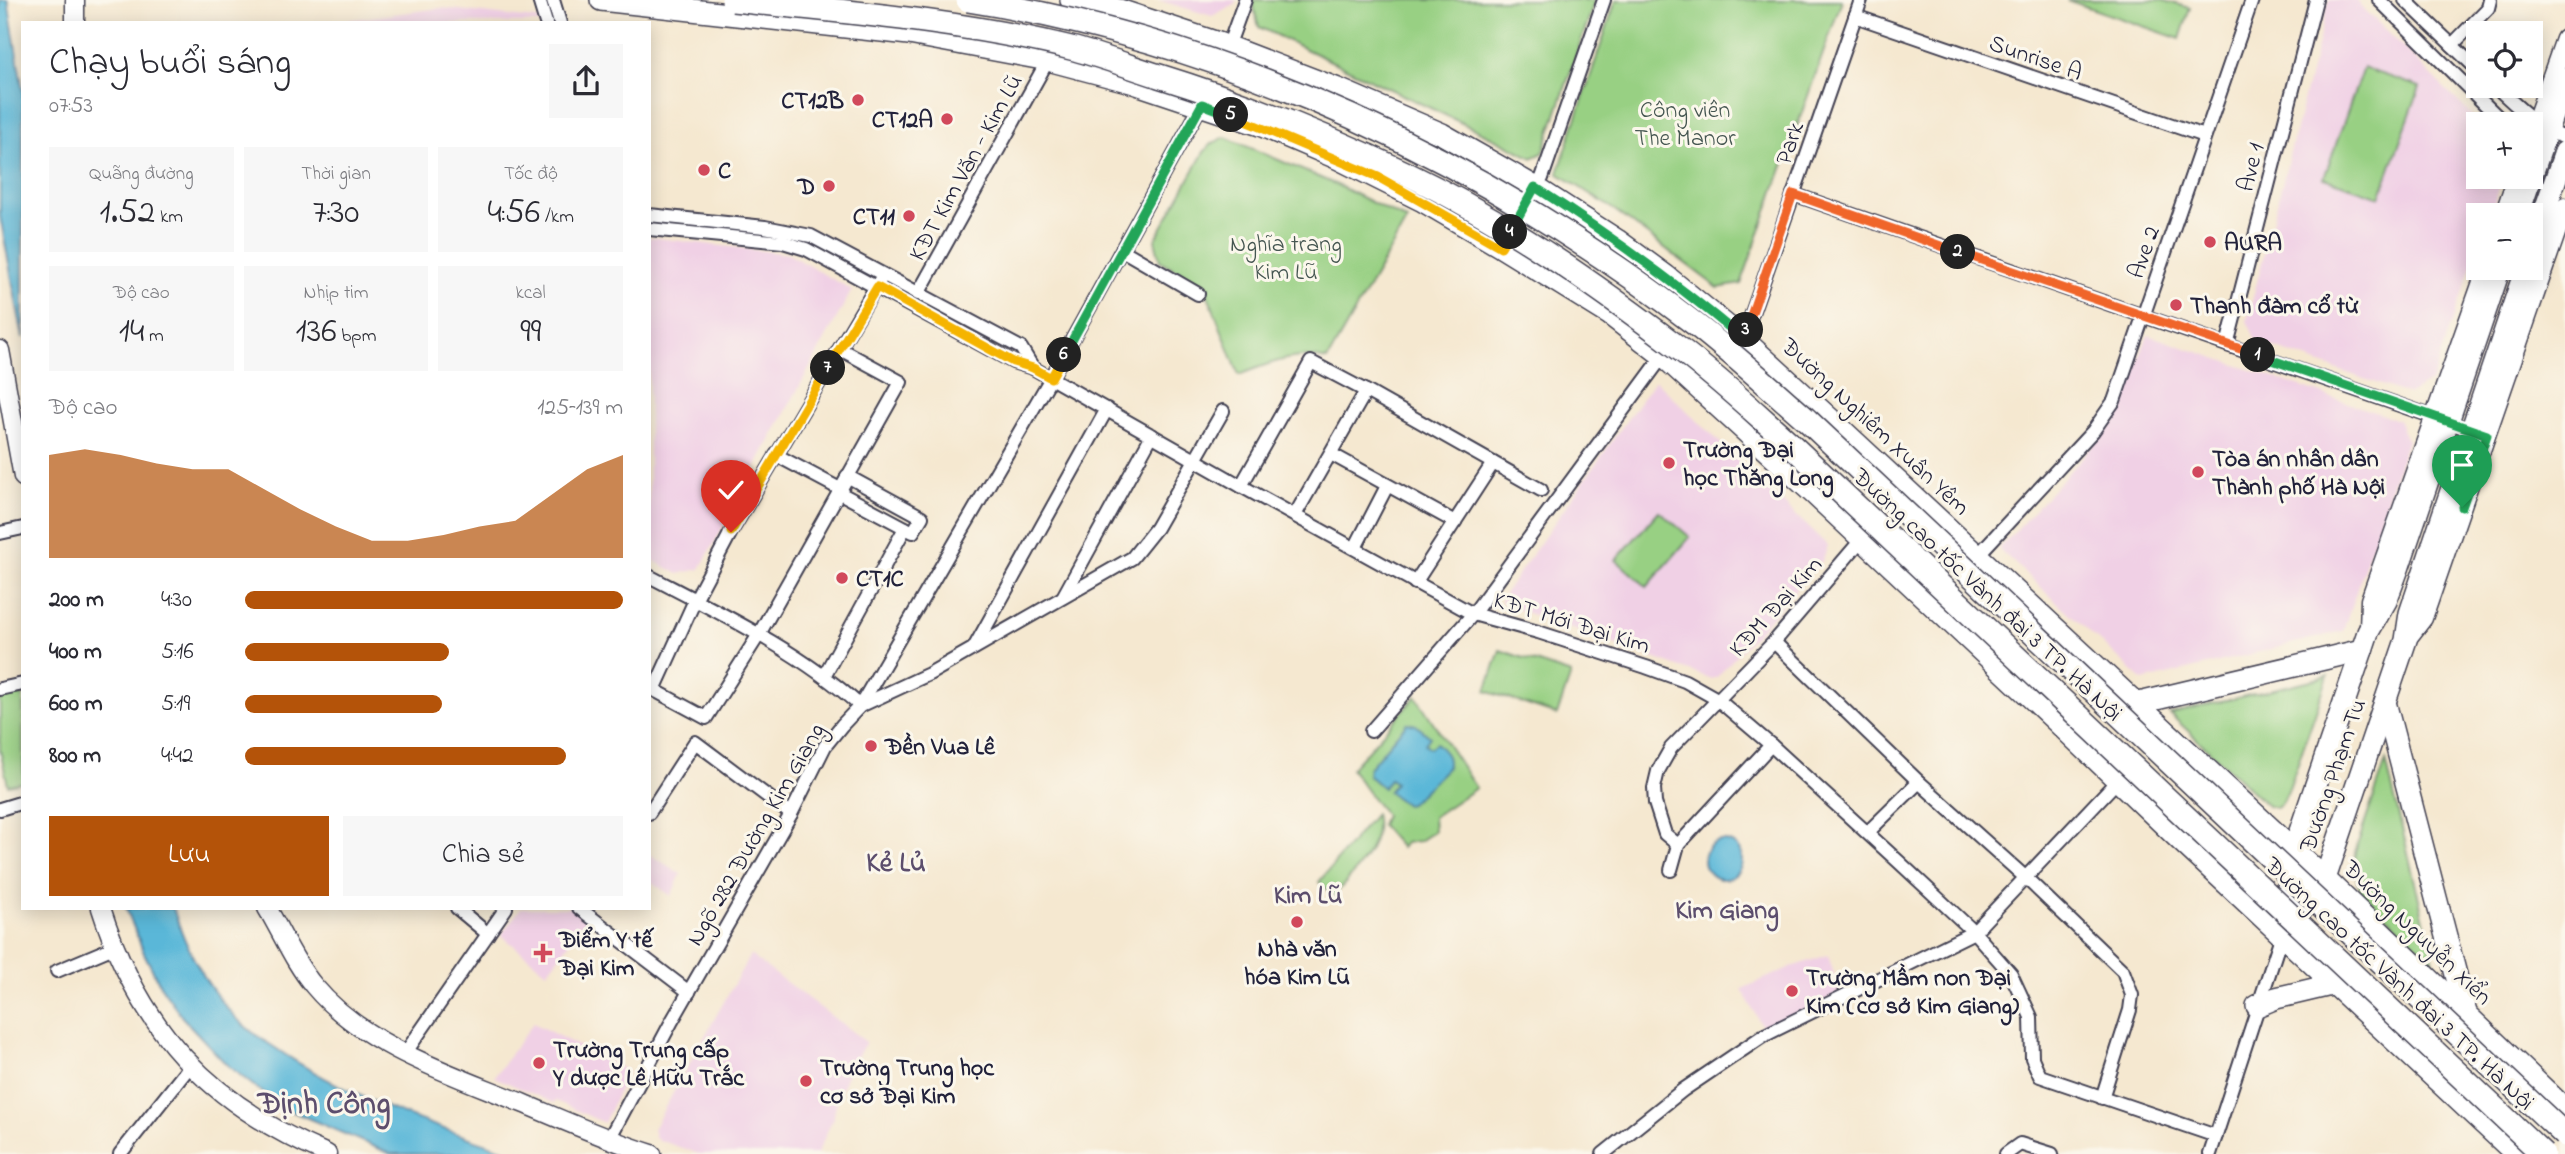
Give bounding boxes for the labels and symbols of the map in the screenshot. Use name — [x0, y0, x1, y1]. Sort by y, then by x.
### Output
street label: Sunrise A — [1984, 27, 2086, 92]
street label: KĐT Kim Văn - Kim Lũ — [901, 68, 1033, 268]
place label: CT12B — [781, 85, 844, 120]
marker: CT12B — [850, 92, 866, 108]
park label: Công viên The Manor — [1634, 94, 1736, 157]
pin: 5 — [1214, 97, 1248, 132]
place label: CT12A — [872, 104, 933, 139]
marker: CT12A — [939, 111, 955, 127]
street label: Park — [1768, 117, 1815, 170]
street label: Ave 1 — [2229, 139, 2275, 196]
place label: C — [718, 155, 731, 190]
marker: C — [696, 162, 712, 178]
place label: D — [796, 171, 815, 206]
marker: D — [821, 178, 837, 194]
place label: CT11 — [853, 201, 895, 236]
marker: CT11 — [901, 208, 917, 224]
pin: 4 — [1492, 215, 1528, 250]
street label: Ave 2 — [2120, 222, 2171, 284]
place label: AURA — [2224, 227, 2282, 262]
park label: Nghĩa trang Kim Lũ — [1230, 228, 1342, 291]
pin: 2 — [1940, 234, 1976, 270]
marker: AURA — [2202, 234, 2218, 250]
place label: Thanh đàm cổ từ — [2190, 290, 2359, 325]
marker: Thanh đàm cổ từ — [2168, 297, 2184, 313]
pin: 3 — [1728, 312, 1764, 348]
street label: Đường Nghiêm Xuân Yêm — [1771, 330, 1977, 525]
pin: 6 — [1046, 338, 1082, 372]
pin: 1 — [2240, 338, 2276, 372]
pin: 7 — [810, 350, 846, 386]
place label: Trường Đại học Thăng Long — [1683, 434, 1834, 498]
pin — [2432, 435, 2492, 507]
place label: Tòa án nhân dân Thành phố Hà Nội — [2212, 443, 2385, 506]
marker: Trường Đại học Thăng Long — [1661, 455, 1677, 471]
pin — [701, 460, 761, 532]
street label: Đường cao tốc Vành đai 3 TP. Hà Nội — [1843, 460, 2129, 731]
marker: Tòa án nhân dân Thành phố Hà Nội — [2190, 464, 2206, 480]
street label: KĐM Đại Kim — [1722, 549, 1832, 666]
place label: CT1C — [856, 563, 904, 598]
marker: CT1C — [834, 570, 850, 586]
street label: KĐT Mới Đại Kim — [1489, 584, 1654, 665]
street label: Đường Phạm Tu — [2291, 695, 2377, 858]
street label: Ngõ 282 Đường Kim Giang — [679, 717, 835, 953]
place label: Đền Vua Lê — [884, 731, 996, 766]
marker: Đền Vua Lê — [863, 738, 879, 754]
district label: Kẻ Lủ — [866, 844, 926, 885]
street label: Đường cao tốc Vành đai 3 TP. Hà Nội — [2255, 849, 2541, 1120]
street label: Đường Nguyễn Xiển — [2332, 852, 2499, 1015]
district label: Kim Lũ — [1274, 878, 1342, 916]
district label: Kim Giang — [1675, 893, 1779, 932]
marker: Nhà văn hóa Kim Lũ — [1289, 914, 1305, 930]
place label: Điểm Y tế Đại Kim — [558, 924, 654, 987]
place label: Nhà văn hóa Kim Lũ — [1244, 933, 1350, 996]
marker: Điểm Y tế Đại Kim — [533, 943, 553, 963]
place label: Trường Mầm non Đại Kim (cơ sở Kim Giang) — [1806, 962, 2019, 1026]
marker: Trường Mầm non Đại Kim (cơ sở Kim Giang) — [1784, 983, 1800, 999]
place label: Trường Trung cấp Y dược Lê Hữu Trắc — [552, 1034, 745, 1097]
place label: Trường Trung học cơ sở Đại Kim — [820, 1052, 995, 1115]
marker: Trường Trung cấp Y dược Lê Hữu Trắc — [531, 1055, 547, 1071]
marker: Trường Trung học cơ sở Đại Kim — [798, 1073, 814, 1089]
district label: Định Công — [256, 1082, 390, 1130]

